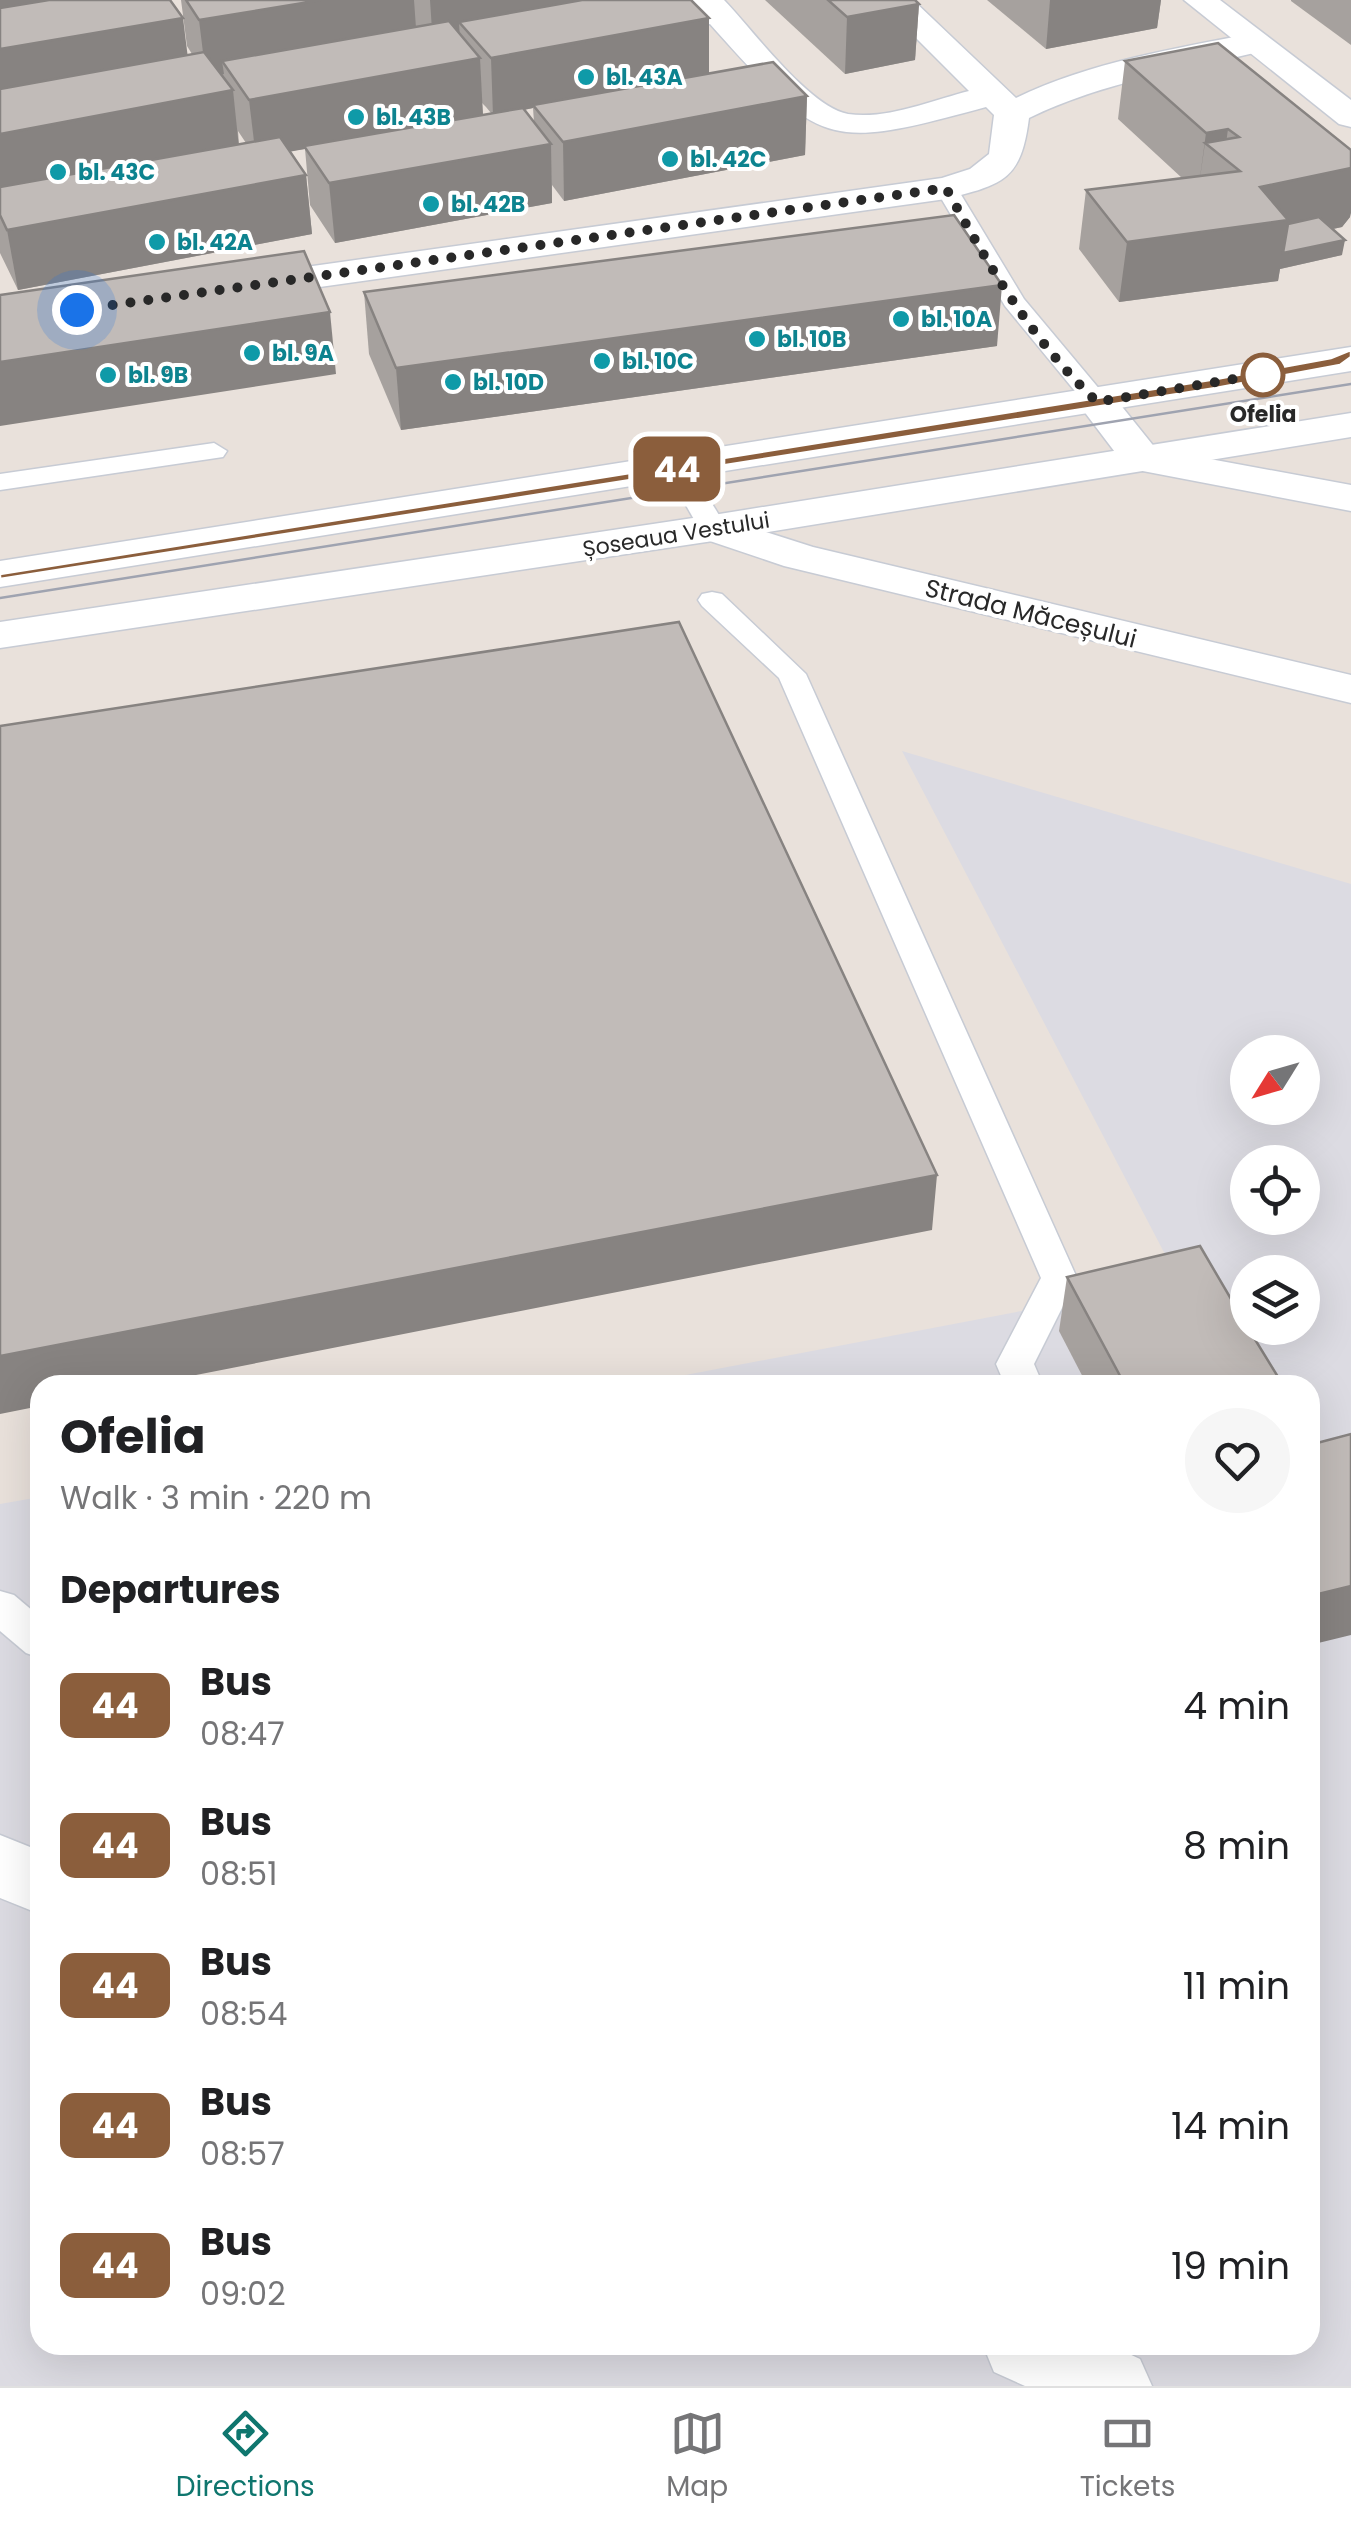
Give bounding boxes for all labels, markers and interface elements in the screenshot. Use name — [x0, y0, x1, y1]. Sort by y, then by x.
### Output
place label: bl. 43A — [606, 62, 683, 93]
marker: bl. 43A — [575, 66, 597, 88]
place label: bl. 43B — [376, 102, 451, 133]
marker: bl. 43B — [345, 106, 367, 128]
place label: bl. 42C — [690, 144, 767, 175]
marker: bl. 42C — [659, 148, 681, 170]
place label: bl. 43C — [78, 157, 155, 188]
marker: bl. 43C — [47, 161, 69, 183]
place label: bl. 42B — [451, 189, 525, 220]
marker: bl. 42B — [420, 193, 442, 215]
place label: bl. 42A — [177, 227, 253, 258]
marker: bl. 42A — [146, 231, 168, 253]
your location — [52, 285, 102, 335]
place label: bl. 10A — [921, 304, 992, 335]
marker: bl. 10A — [890, 308, 912, 330]
place label: bl. 10B — [777, 324, 846, 355]
marker: bl. 10B — [746, 328, 768, 350]
place label: bl. 9A — [272, 338, 334, 369]
marker: bl. 9A — [241, 342, 263, 364]
place label: bl. 10C — [622, 346, 694, 377]
marker: bl. 10C — [591, 350, 613, 372]
marker: Ofelia — [1242, 354, 1284, 396]
place label: bl. 9B — [128, 360, 188, 391]
marker: bl. 9B — [97, 364, 119, 386]
place label: bl. 10D — [473, 367, 544, 398]
marker: bl. 10D — [442, 371, 464, 393]
place label: Ofelia — [1230, 399, 1296, 430]
line badge: 44 — [632, 436, 722, 502]
text: 44 — [653, 445, 701, 494]
street label: Șoseaua Vestului — [580, 504, 772, 565]
street label: Strada Măceșului — [921, 570, 1140, 657]
north arrow — [1230, 1035, 1320, 1125]
map controls — [1230, 1035, 1320, 1345]
button: locate — [1230, 1145, 1320, 1235]
button: layers — [1230, 1255, 1320, 1345]
text: Ofelia — [60, 1403, 206, 1470]
button: heart — [1185, 1408, 1290, 1513]
text: Walk · 3 min · 220 m — [60, 1475, 372, 1520]
text: Departures — [60, 1563, 281, 1616]
text: Bus — [200, 1655, 272, 1708]
text: 4 min — [1183, 1679, 1290, 1732]
text: 44 — [91, 1681, 139, 1730]
text: 08:47 — [200, 1711, 285, 1756]
text: Bus — [200, 1795, 272, 1848]
text: 8 min — [1183, 1819, 1290, 1872]
text: 44 — [91, 1821, 139, 1870]
text: 08:51 — [200, 1851, 277, 1896]
text: Bus — [200, 1935, 272, 1988]
text: 11 min — [1183, 1959, 1290, 2012]
text: 44 — [91, 1961, 139, 2010]
text: 08:54 — [200, 1991, 287, 2036]
text: Bus — [200, 2075, 272, 2128]
text: 14 min — [1171, 2099, 1290, 2152]
text: 44 — [91, 2101, 139, 2150]
text: 08:57 — [200, 2131, 285, 2176]
text: Bus — [200, 2215, 272, 2268]
text: 19 min — [1171, 2239, 1290, 2292]
text: 44 — [91, 2241, 139, 2290]
text: 09:02 — [200, 2271, 286, 2316]
tab: Directions — [176, 2406, 315, 2508]
tab: Map — [666, 2406, 728, 2508]
tab: Tickets — [1080, 2406, 1175, 2508]

